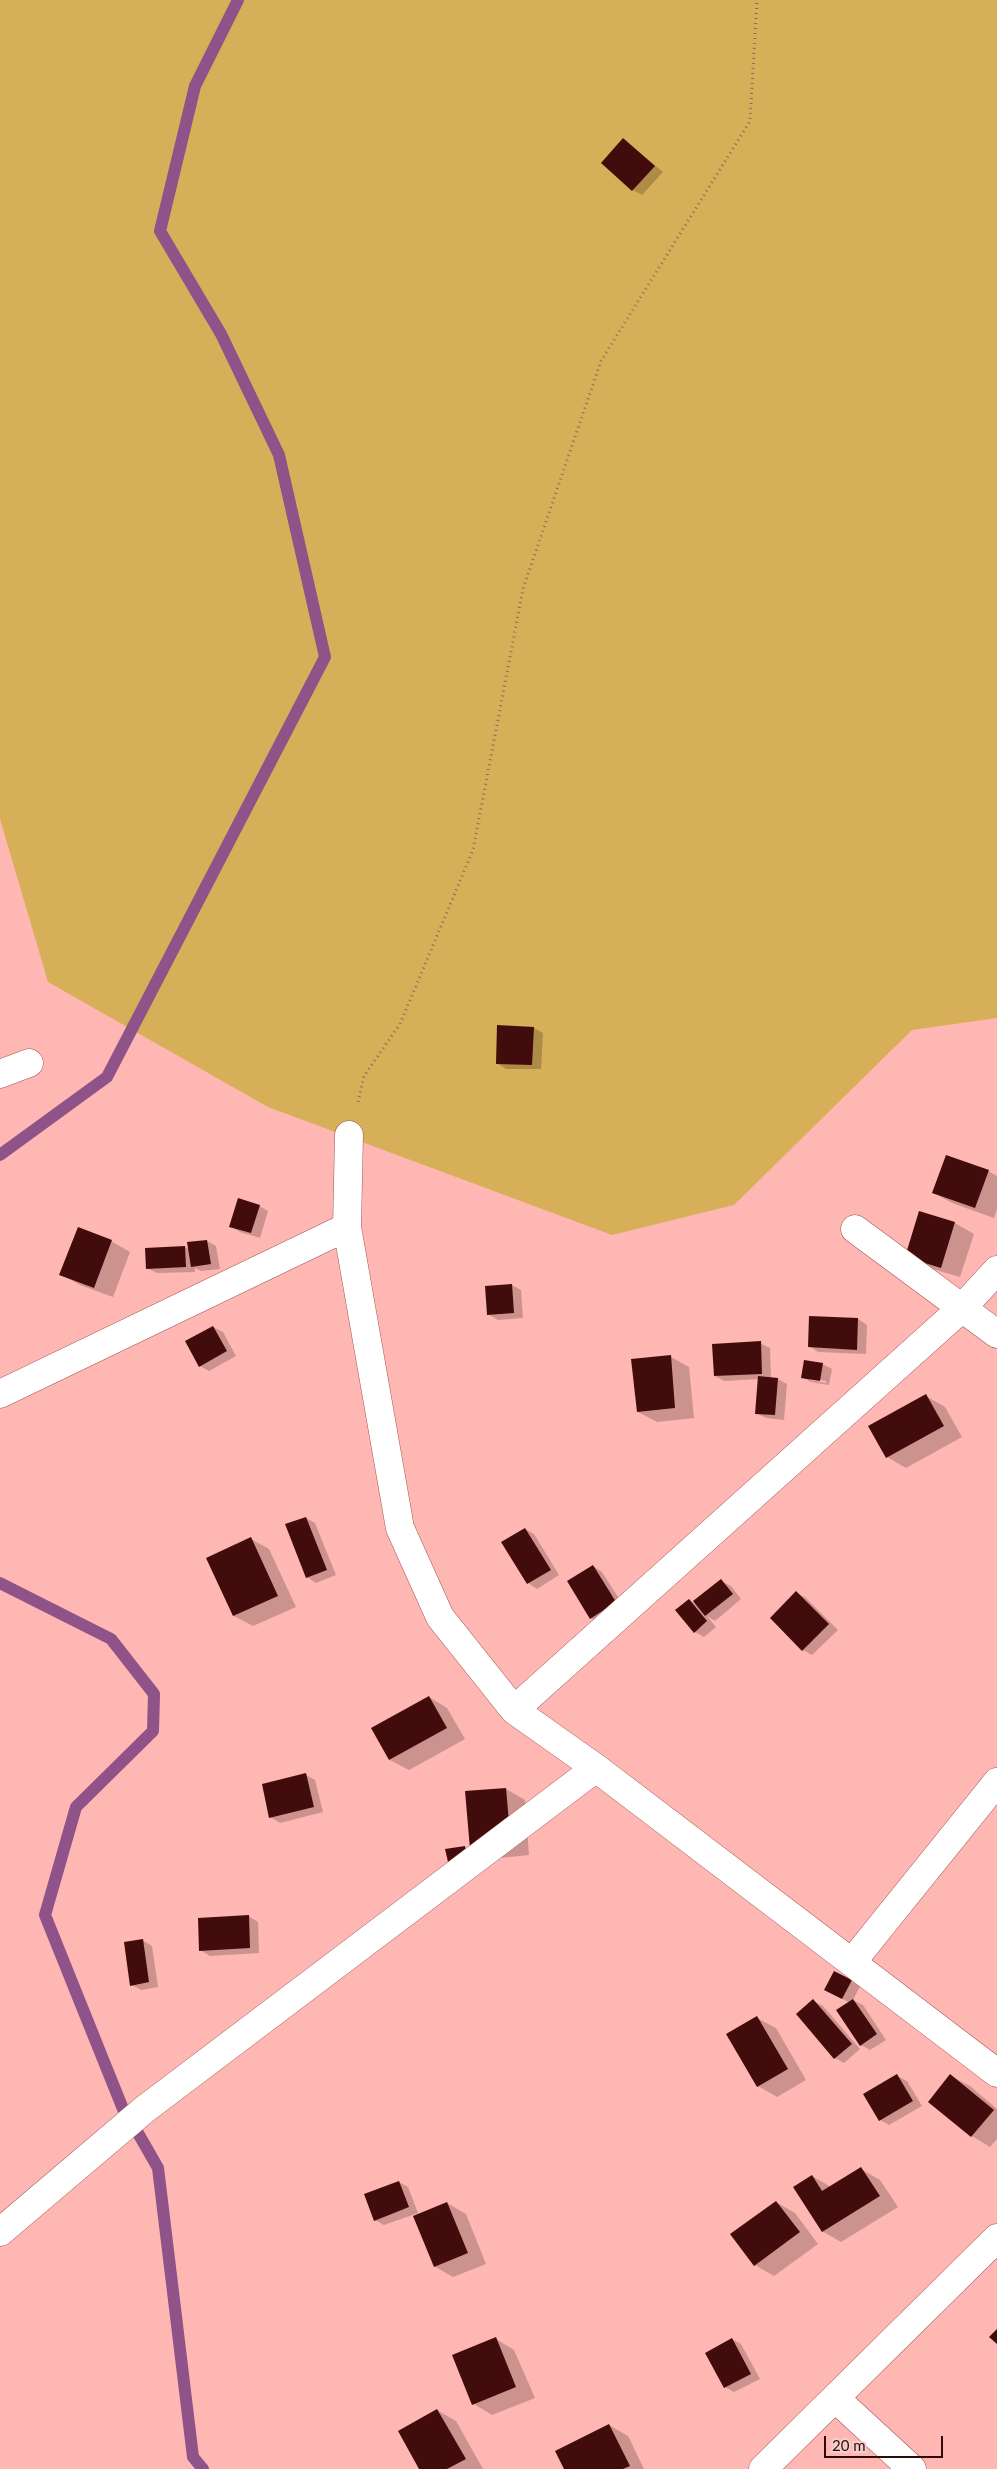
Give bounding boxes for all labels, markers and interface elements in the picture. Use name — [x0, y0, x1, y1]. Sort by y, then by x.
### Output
scale bar — [827, 2426, 946, 2458]
text: 20 m — [832, 2436, 866, 2454]

